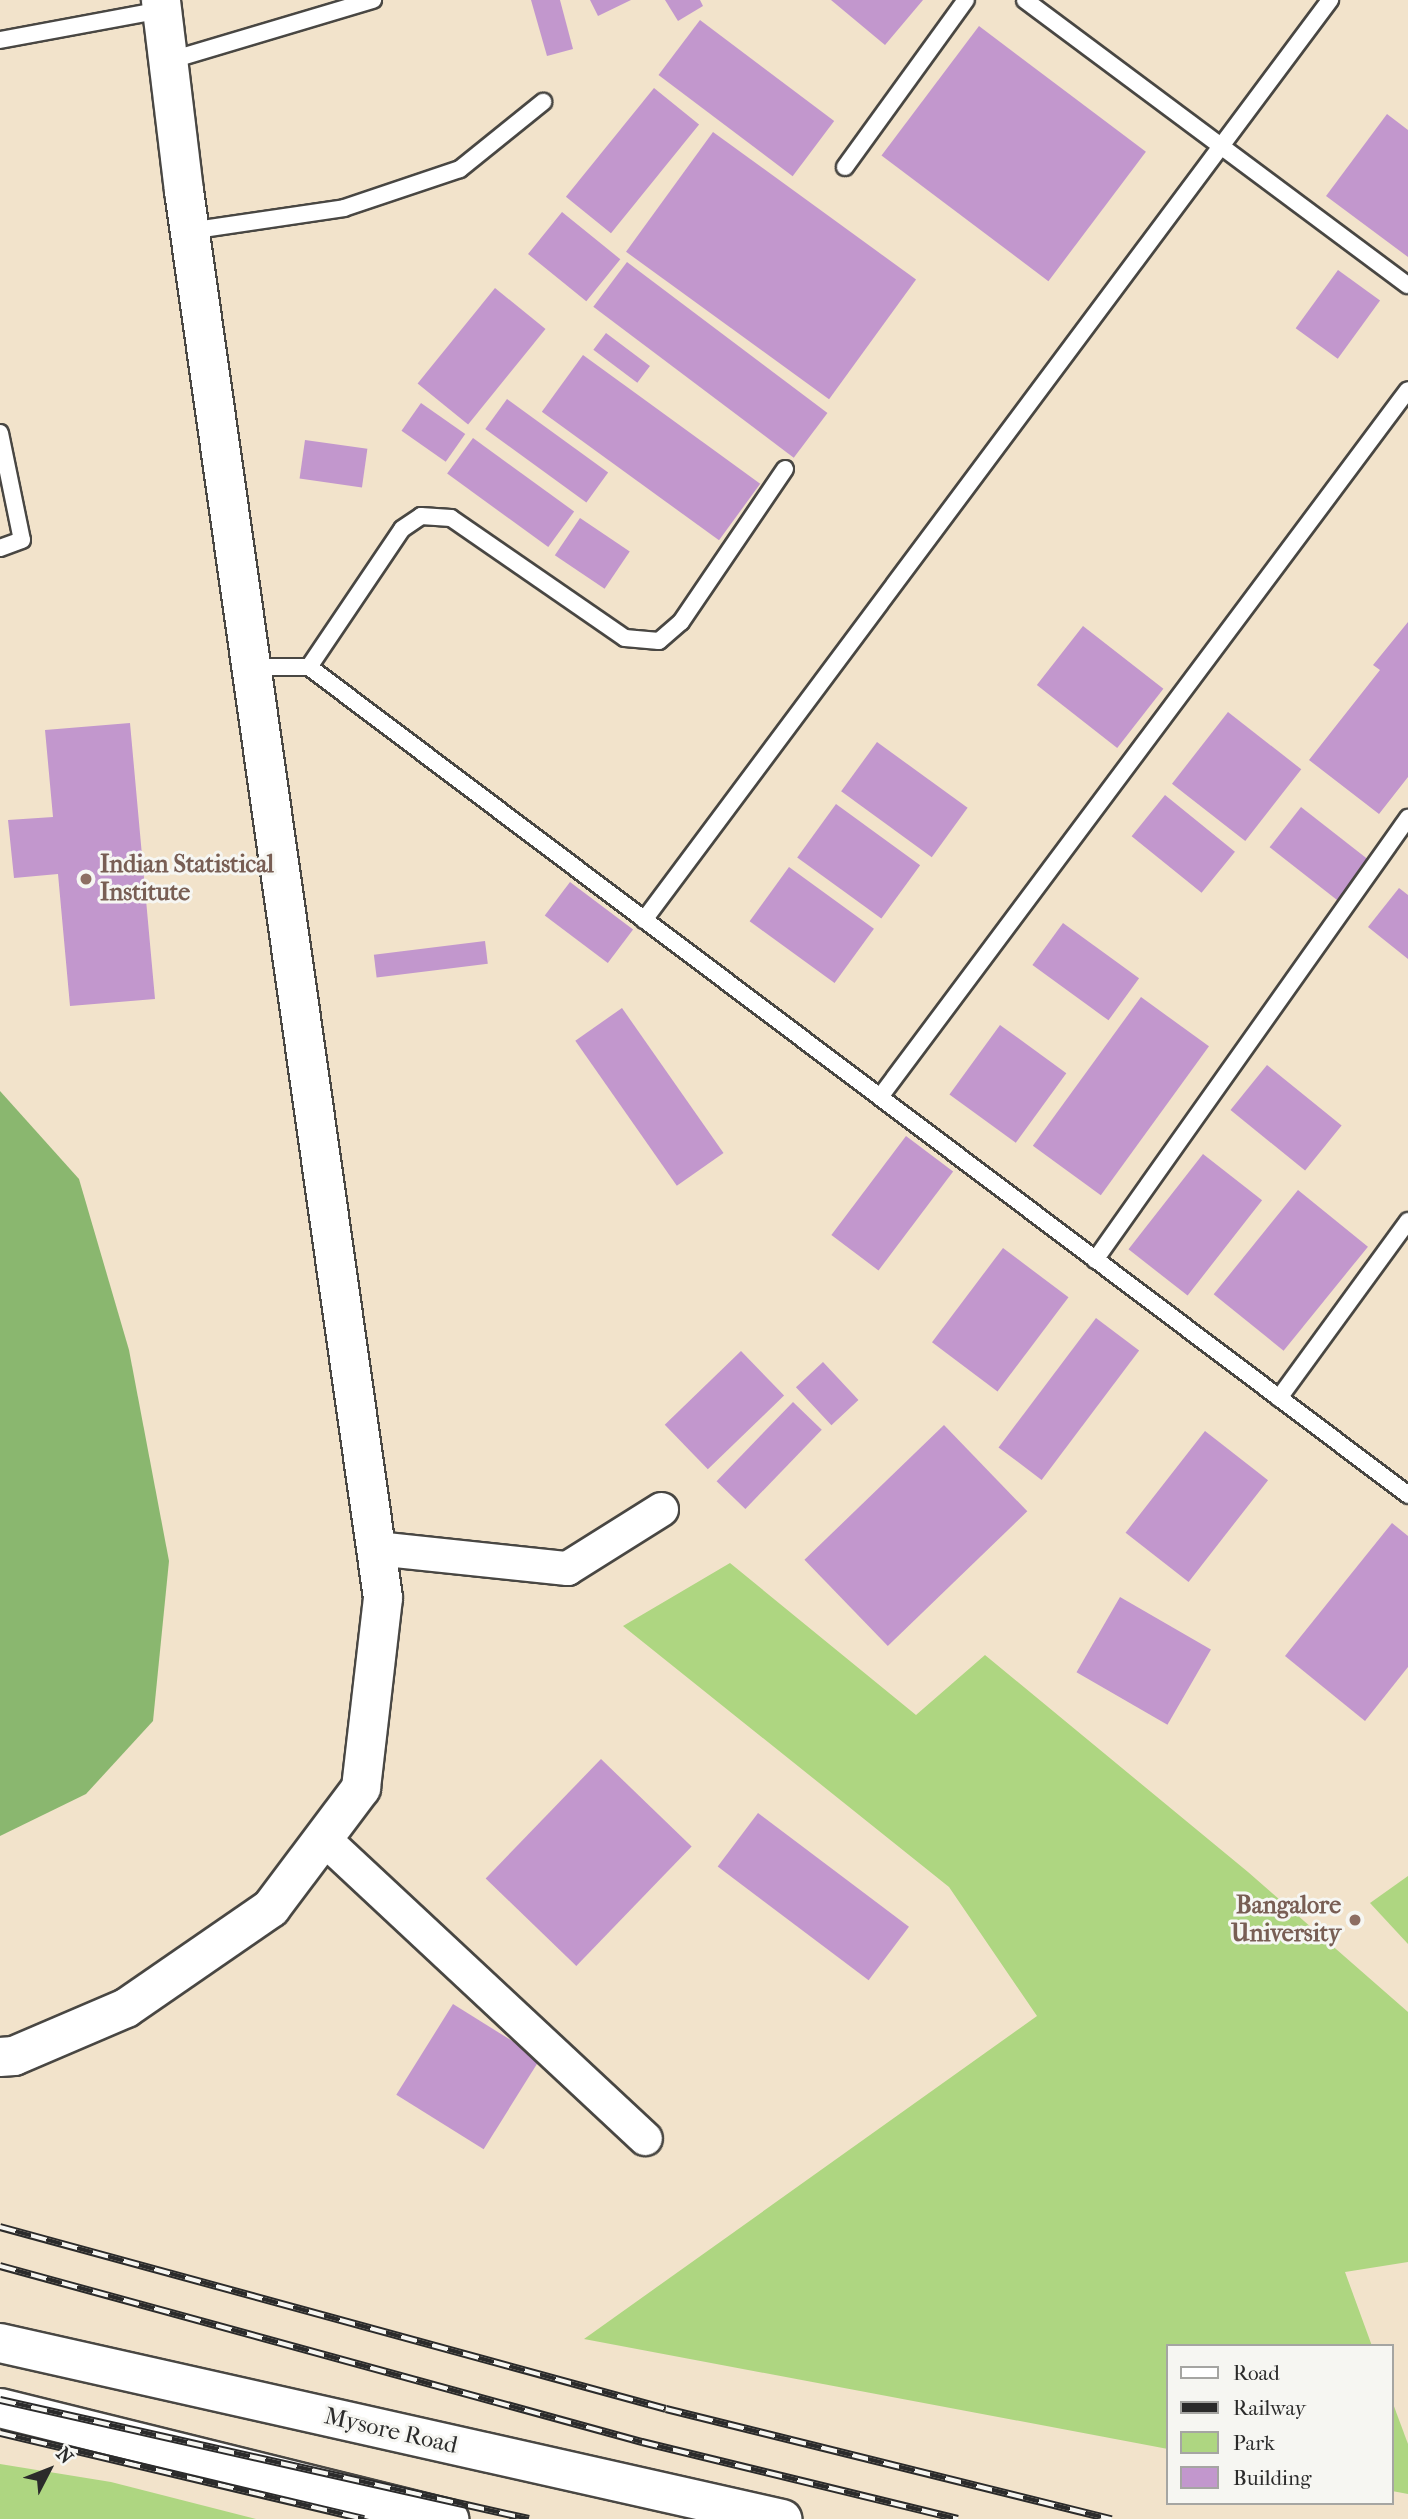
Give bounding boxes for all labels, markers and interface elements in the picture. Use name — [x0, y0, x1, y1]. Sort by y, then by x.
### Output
place label: Indian Statistical Institute — [100, 851, 274, 907]
marker: Indian Statistical Institute — [78, 871, 94, 887]
place label: Bangalore University — [1231, 1892, 1341, 1948]
marker: Bangalore University — [1347, 1912, 1363, 1928]
legend — [1166, 2344, 1394, 2505]
text: Road — [1233, 2361, 1280, 2385]
text: Railway — [1233, 2396, 1306, 2420]
street label: Mysore Road — [322, 2402, 460, 2460]
text: Park — [1233, 2431, 1275, 2455]
north arrow — [14, 2435, 84, 2505]
text: N — [52, 2443, 78, 2469]
text: Building — [1233, 2466, 1311, 2490]

